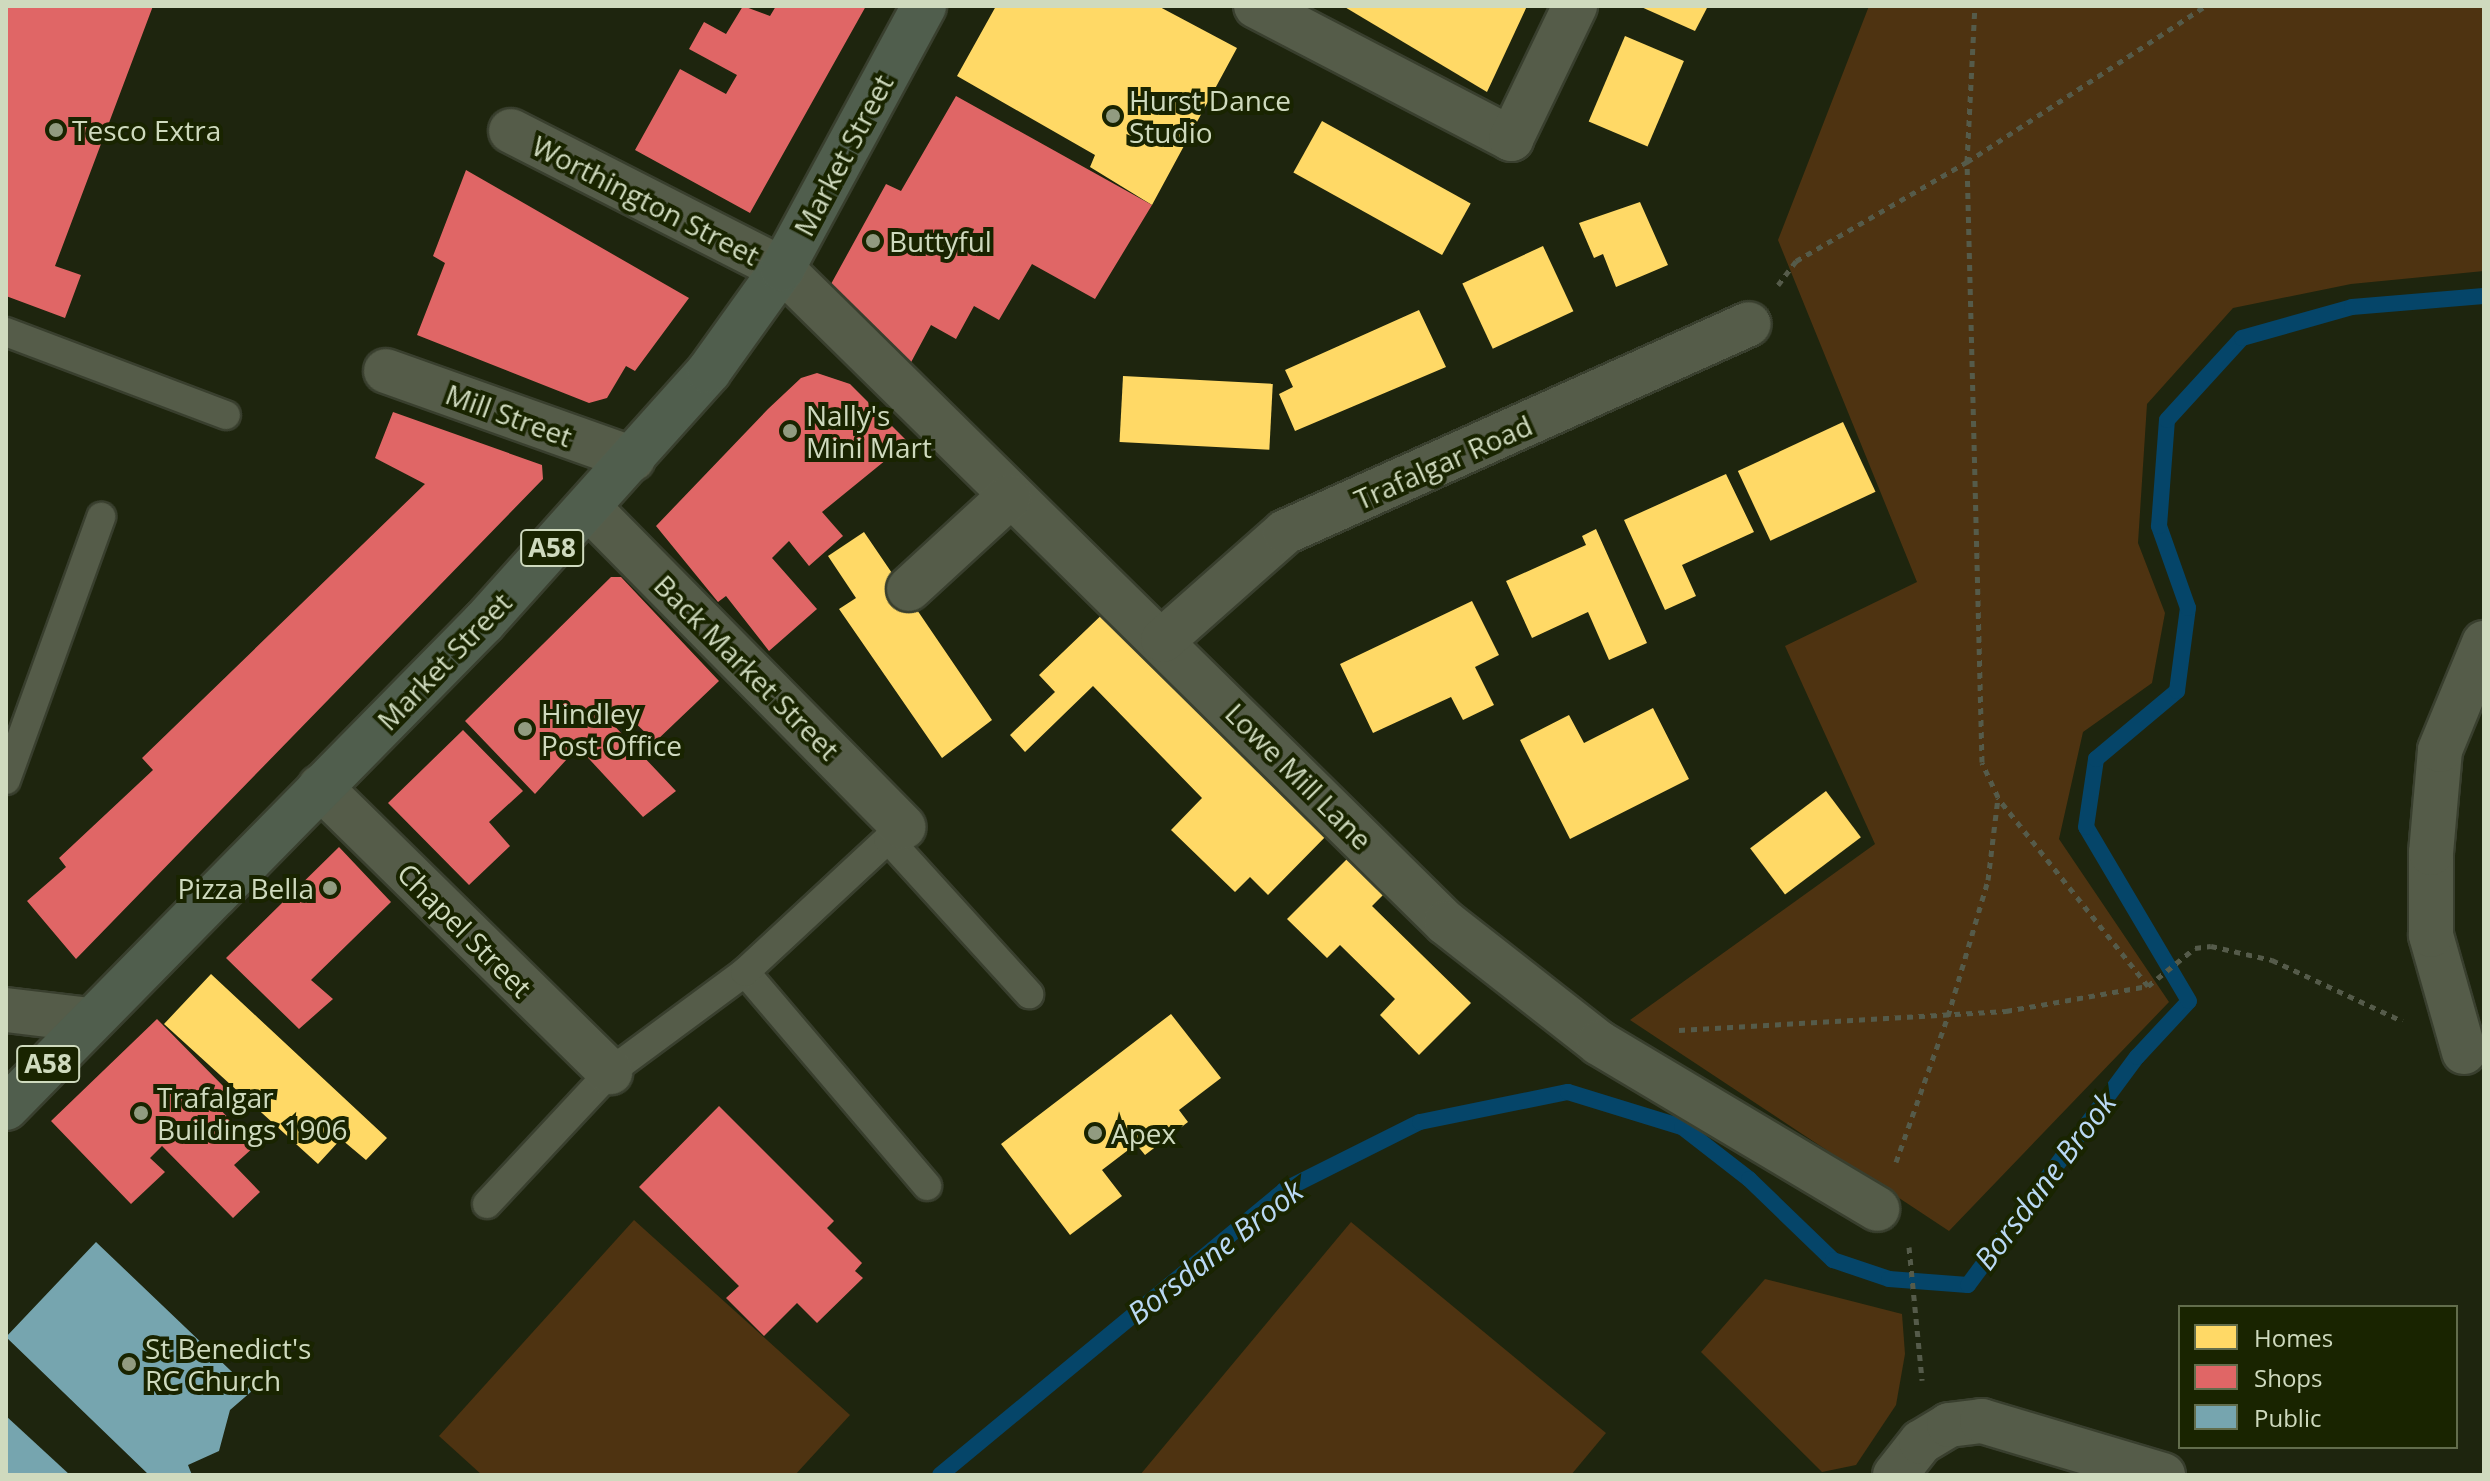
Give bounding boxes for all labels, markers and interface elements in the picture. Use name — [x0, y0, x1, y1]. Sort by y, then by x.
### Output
street label: Market Street — [786, 68, 900, 242]
place label: Hurst Dance Studio — [1129, 83, 1291, 149]
marker: Hurst Dance Studio — [1104, 107, 1122, 125]
place label: Tesco Extra — [72, 113, 221, 147]
marker: Tesco Extra — [47, 121, 65, 139]
street label: Worthington Street — [527, 128, 765, 272]
place label: Buttyful — [889, 224, 992, 258]
marker: Buttyful — [864, 232, 882, 250]
street label: Mill Street — [441, 377, 577, 453]
place label: Nally's Mini Mart — [806, 398, 932, 464]
street label: Trafalgar Road — [1349, 408, 1537, 516]
marker: Nally's Mini Mart — [781, 422, 799, 440]
road number: A58 — [520, 526, 584, 570]
street label: Back Market Street — [648, 568, 846, 766]
street label: Market Street — [370, 585, 518, 737]
place label: Hindley Post Office — [541, 696, 682, 762]
street label: Lowe Mill Lane — [1219, 696, 1379, 856]
marker: Hindley Post Office — [516, 720, 534, 738]
street label: Chapel Street — [391, 856, 539, 1004]
place label: Pizza Bella — [178, 871, 314, 905]
marker: Pizza Bella — [321, 879, 339, 897]
road number: A58 — [16, 1042, 80, 1086]
place label: Trafalgar Buildings 1906 — [157, 1080, 348, 1146]
water label: Borsdane Brook — [1967, 1085, 2123, 1277]
marker: Trafalgar Buildings 1906 — [132, 1104, 150, 1122]
place label: Apex — [1111, 1116, 1176, 1150]
marker: Apex — [1086, 1124, 1104, 1142]
water label: Borsdane Brook — [1120, 1172, 1310, 1332]
legend — [2178, 1305, 2458, 1449]
text: Homes — [2254, 1321, 2333, 1354]
place label: St Benedict's RC Church — [145, 1331, 311, 1397]
marker: St Benedict's RC Church — [120, 1355, 138, 1373]
text: Shops — [2254, 1361, 2322, 1394]
text: Public — [2254, 1401, 2321, 1434]

